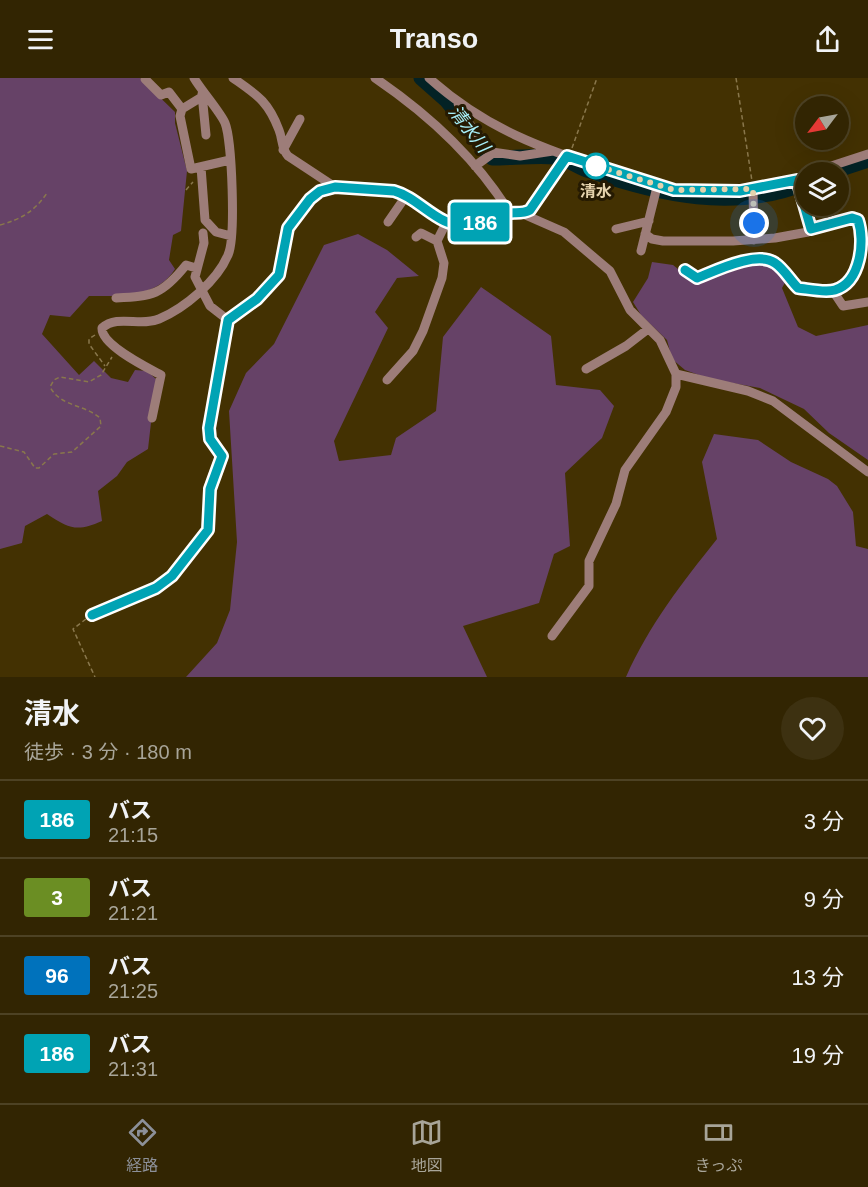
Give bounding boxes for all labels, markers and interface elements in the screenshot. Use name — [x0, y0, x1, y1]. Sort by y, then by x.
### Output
icon: menu — [24, 23, 57, 56]
icon: share — [811, 23, 844, 56]
text: Transo — [390, 24, 478, 54]
north arrow — [795, 96, 849, 150]
map controls — [795, 96, 849, 216]
water label: 清水川 — [444, 102, 495, 158]
marker: 清水 — [583, 153, 609, 179]
button: layers — [795, 162, 849, 216]
place label: 清水 — [580, 183, 612, 200]
line badge: 186 — [446, 202, 514, 242]
your location — [739, 208, 769, 238]
text: 186 — [462, 211, 498, 234]
button: heart — [781, 697, 844, 760]
text: 清水 — [24, 698, 80, 729]
text: 徒歩 · 3 分 · 180 m — [24, 741, 192, 763]
text: バス — [108, 798, 152, 823]
text: 186 — [39, 808, 75, 831]
text: 3 分 — [804, 809, 844, 834]
text: 21:15 — [108, 824, 158, 846]
text: バス — [108, 876, 152, 901]
text: 3 — [51, 886, 63, 909]
text: 9 分 — [804, 887, 844, 912]
text: 21:21 — [108, 902, 158, 924]
text: バス — [108, 954, 152, 979]
text: 96 — [45, 964, 69, 987]
text: 13 分 — [791, 965, 844, 990]
text: 21:25 — [108, 980, 158, 1002]
text: バス — [108, 1032, 152, 1057]
text: 186 — [39, 1042, 75, 1065]
text: 19 分 — [791, 1043, 844, 1068]
text: 21:31 — [108, 1058, 158, 1080]
tab: 経路 — [126, 1116, 159, 1176]
tab: 地図 — [410, 1116, 443, 1176]
tab: きっぷ — [695, 1116, 742, 1176]

